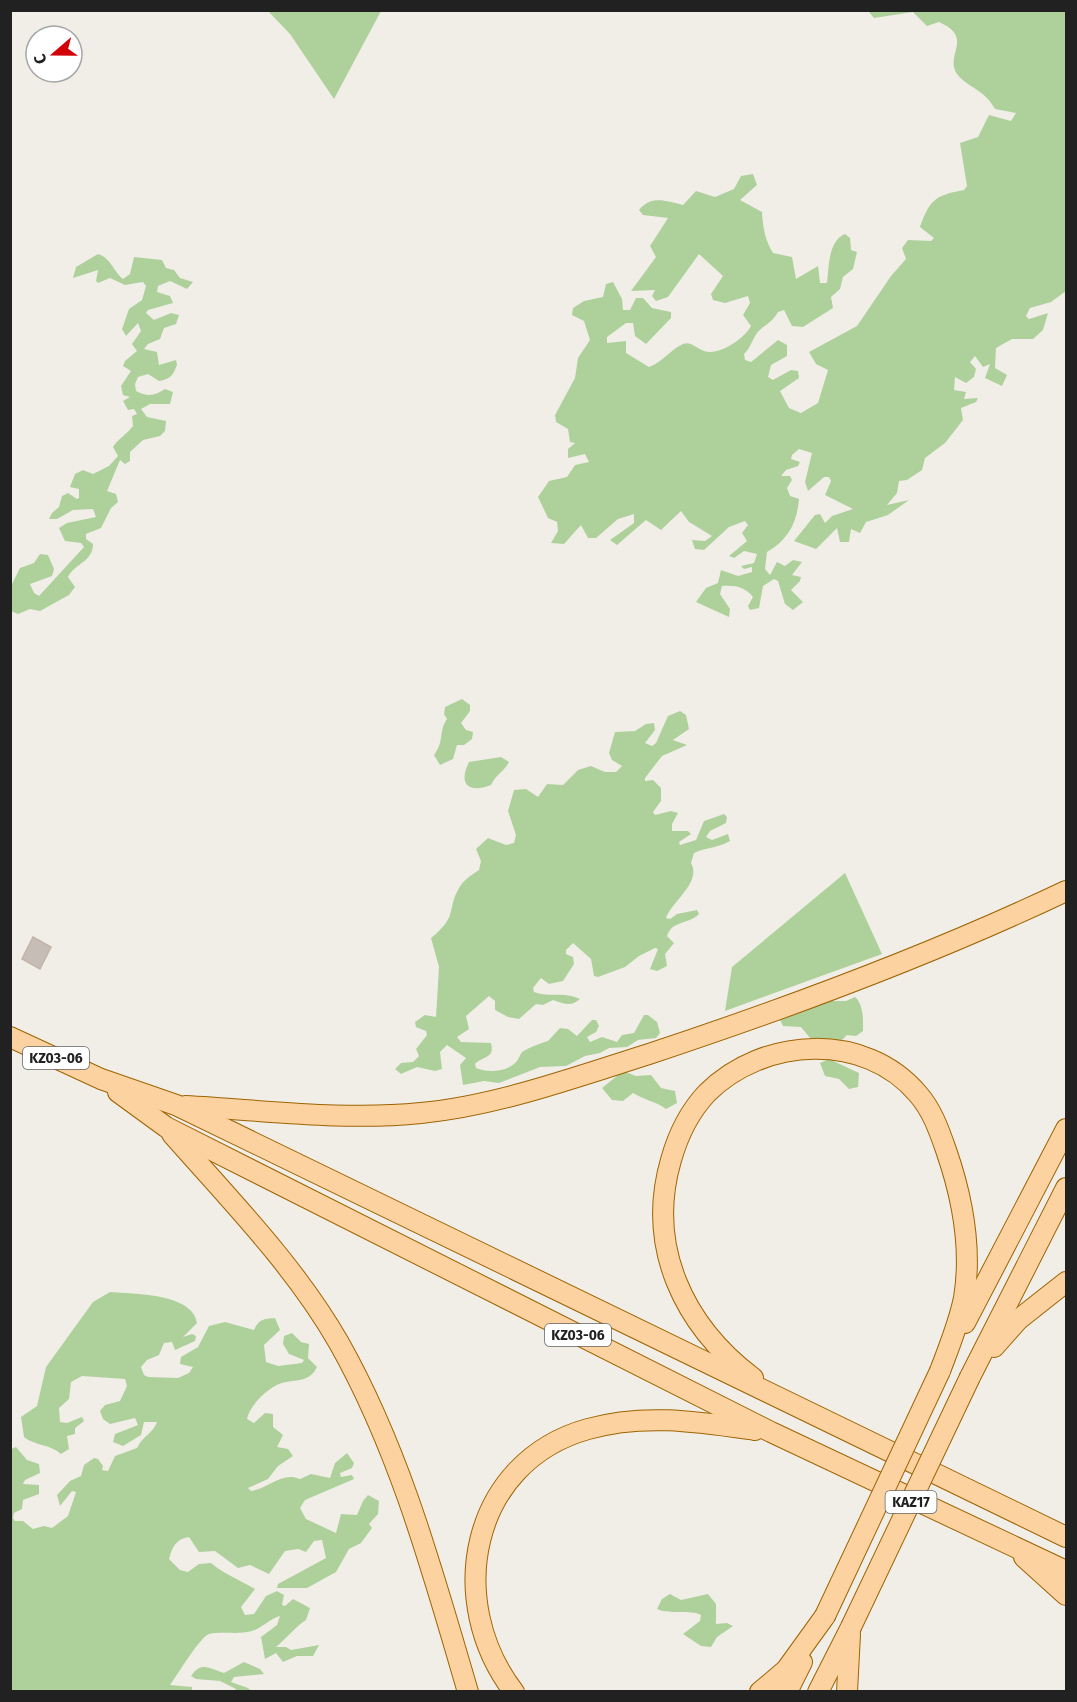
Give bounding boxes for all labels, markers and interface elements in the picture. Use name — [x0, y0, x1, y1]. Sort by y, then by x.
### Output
north arrow — [24, 24, 84, 84]
text: С — [30, 51, 51, 67]
road number: KZ03-06 — [23, 1047, 89, 1069]
road number: KZ03-06 — [545, 1324, 611, 1346]
road number: KAZ17 — [886, 1491, 936, 1513]

